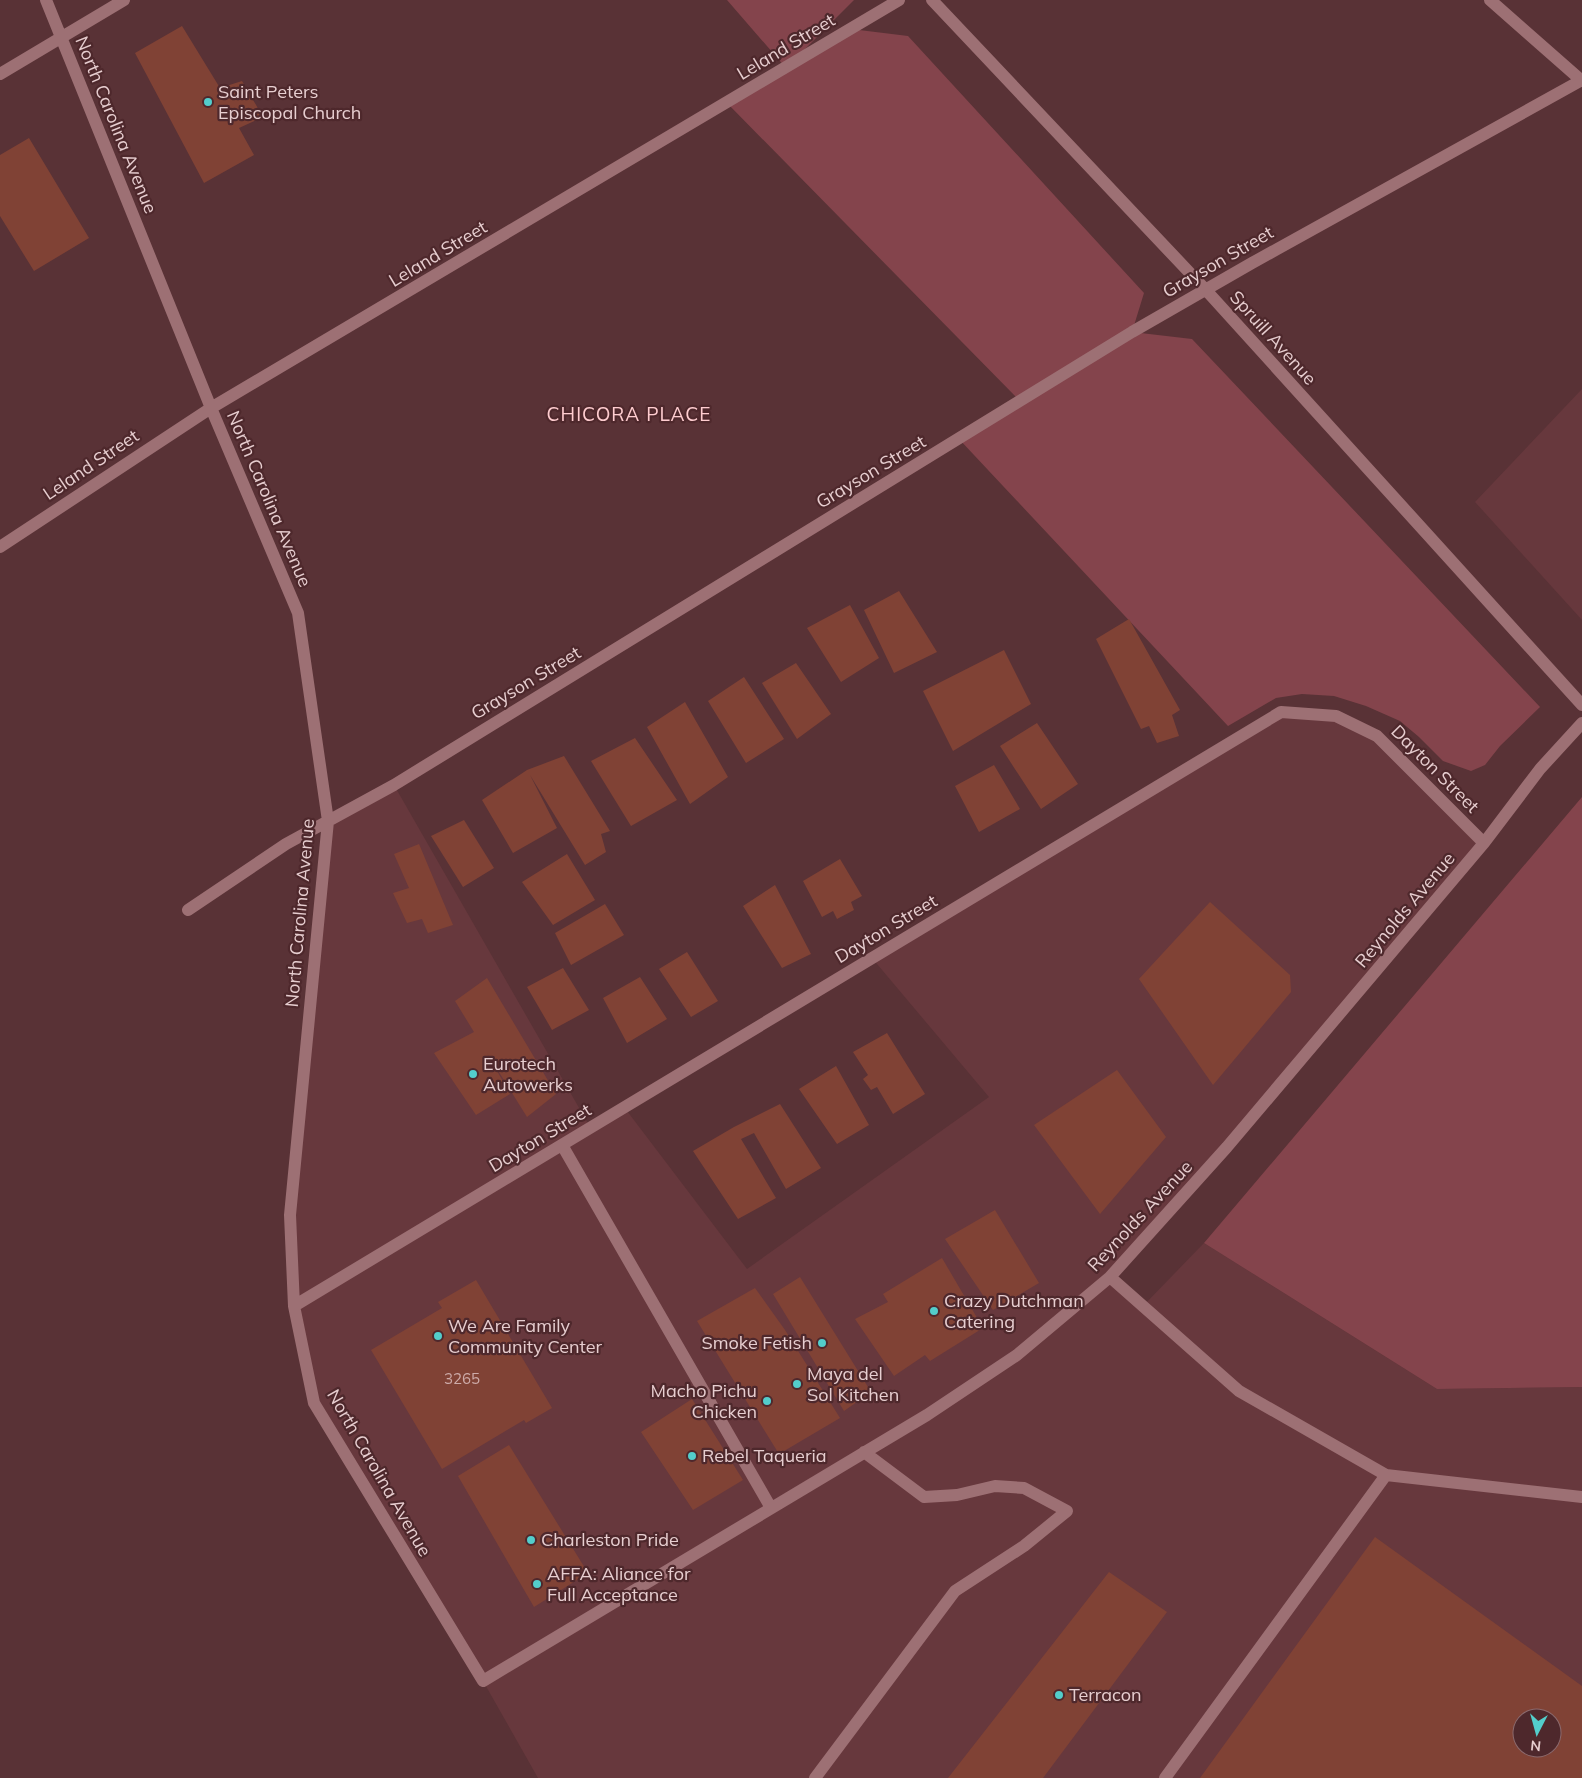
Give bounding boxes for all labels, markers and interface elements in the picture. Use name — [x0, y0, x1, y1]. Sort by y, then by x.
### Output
street label: Leland Street — [732, 8, 839, 85]
street label: North Carolina Avenue — [70, 33, 163, 217]
place label: Saint Peters Episcopal Church — [218, 80, 361, 124]
marker: Saint Peters Episcopal Church — [202, 96, 214, 108]
street label: Leland Street — [384, 215, 491, 292]
street label: Grayson Street — [1158, 221, 1277, 303]
street label: Spruill Avenue — [1225, 286, 1322, 390]
district label: CHICORA PLACE — [547, 402, 711, 426]
street label: North Carolina Avenue — [222, 407, 317, 590]
street label: Leland Street — [39, 424, 143, 505]
street label: Grayson Street — [812, 430, 930, 513]
street label: Grayson Street — [467, 641, 585, 724]
street label: Dayton Street — [1386, 720, 1484, 818]
street label: North Carolina Avenue — [280, 818, 319, 1008]
street label: Reynolds Avenue — [1350, 847, 1460, 972]
street label: Dayton Street — [830, 889, 941, 968]
place label: Eurotech Autowerks — [483, 1052, 573, 1096]
marker: Eurotech Autowerks — [467, 1068, 479, 1080]
street label: Dayton Street — [484, 1098, 595, 1177]
street label: Reynolds Avenue — [1082, 1155, 1197, 1276]
place label: Crazy Dutchman Catering — [944, 1289, 1084, 1333]
marker: Crazy Dutchman Catering — [928, 1305, 940, 1317]
place label: We Are Family Community Center — [448, 1314, 602, 1358]
marker: We Are Family Community Center — [432, 1330, 444, 1342]
place label: Smoke Fetish — [702, 1331, 812, 1354]
marker: Smoke Fetish — [816, 1337, 828, 1349]
place label: Maya del Sol Kitchen — [807, 1362, 899, 1406]
house number: 3265 — [444, 1369, 480, 1388]
marker: Maya del Sol Kitchen — [791, 1378, 803, 1390]
place label: Macho Pichu Chicken — [650, 1379, 757, 1423]
street label: North Carolina Avenue — [322, 1385, 437, 1560]
marker: Macho Pichu Chicken — [761, 1395, 773, 1407]
place label: Rebel Taqueria — [702, 1444, 827, 1467]
marker: Rebel Taqueria — [686, 1450, 698, 1462]
place label: Charleston Pride — [541, 1528, 679, 1551]
marker: Charleston Pride — [525, 1534, 537, 1546]
place label: AFFA: Aliance for Full Acceptance — [547, 1562, 691, 1606]
marker: AFFA: Aliance for Full Acceptance — [531, 1578, 543, 1590]
place label: Terracon — [1069, 1683, 1142, 1706]
marker: Terracon — [1053, 1689, 1065, 1701]
north arrow — [1512, 1708, 1562, 1758]
text: N — [1529, 1736, 1542, 1755]

